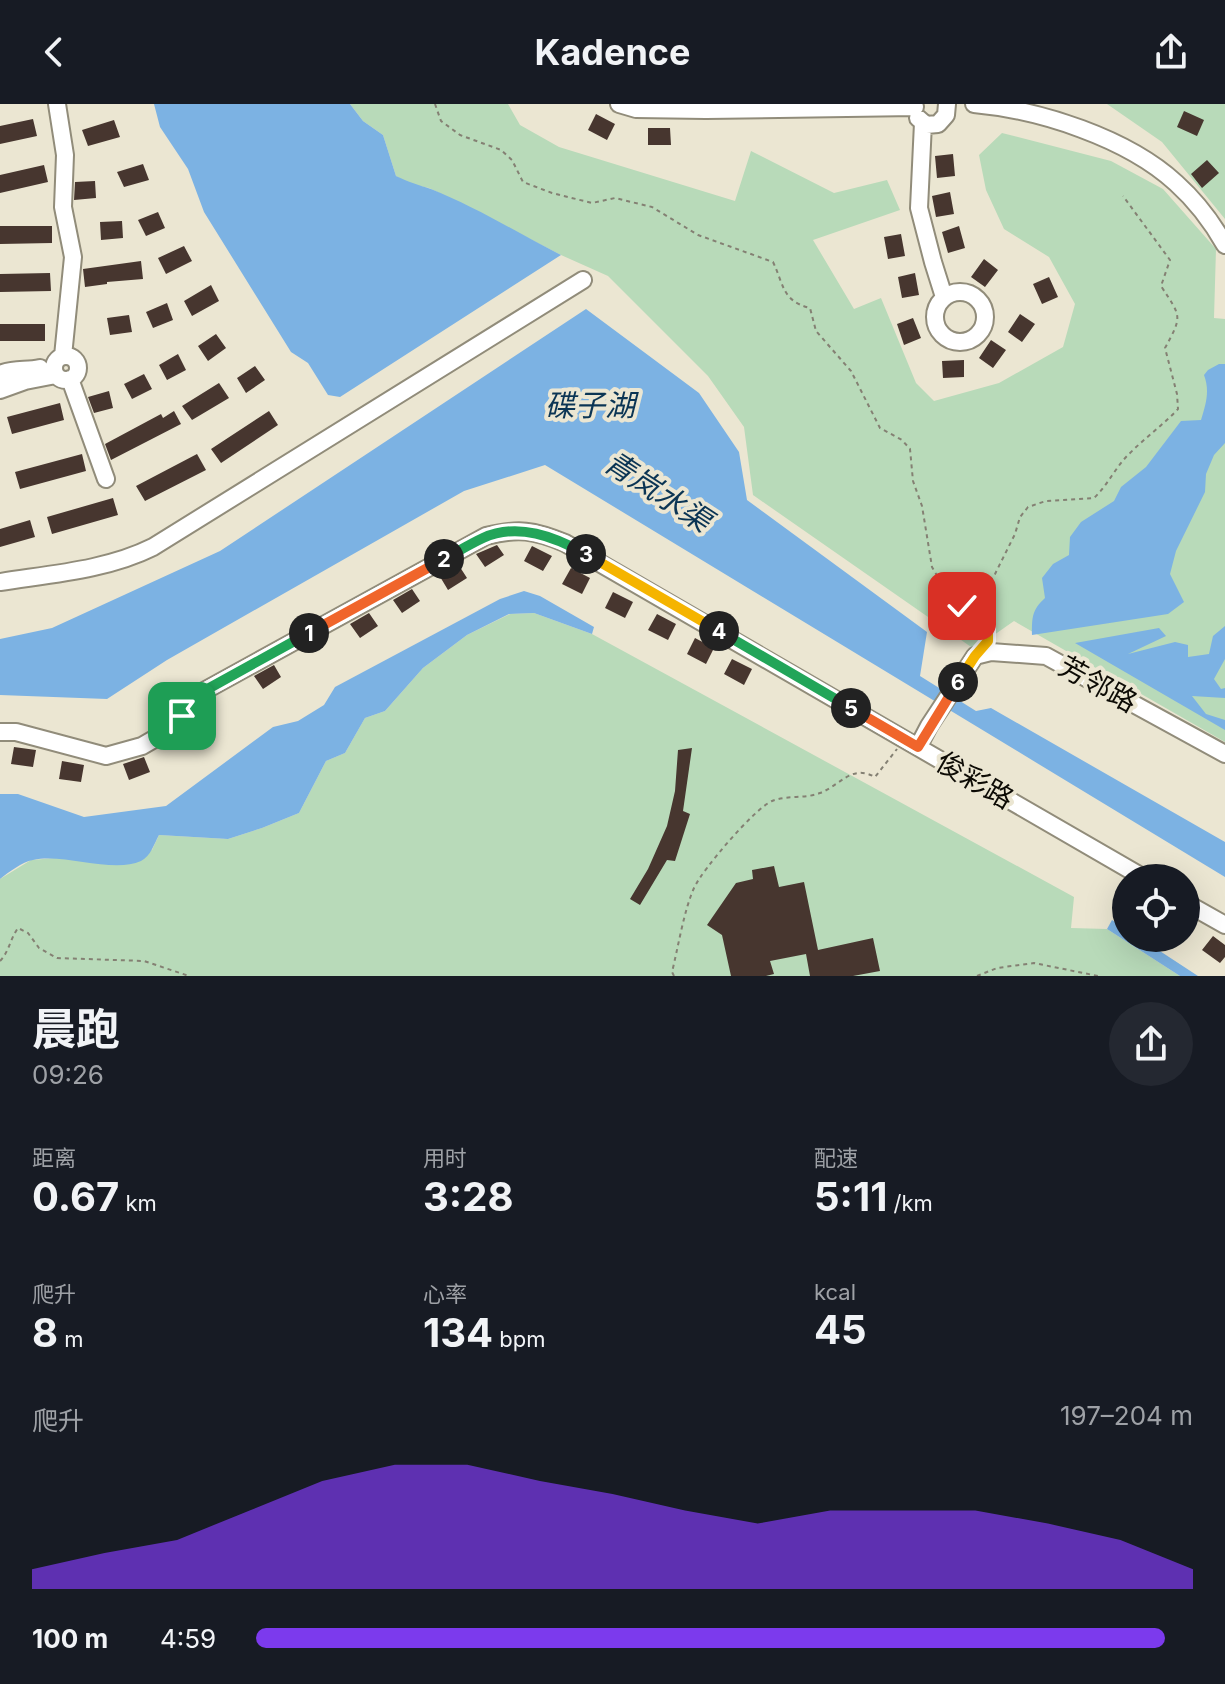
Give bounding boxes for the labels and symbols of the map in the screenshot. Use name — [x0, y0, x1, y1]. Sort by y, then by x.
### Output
water label: 碟子湖 — [545, 387, 639, 423]
water label: 青岚水渠 — [598, 443, 721, 541]
pin: 3 — [566, 534, 606, 574]
pin: 2 — [424, 539, 464, 579]
pin — [928, 572, 996, 640]
pin: 4 — [699, 611, 739, 651]
pin: 1 — [289, 613, 329, 653]
street label: 芳邻路 — [1053, 649, 1143, 719]
pin: 6 — [938, 662, 978, 702]
pin — [148, 682, 216, 750]
pin: 5 — [831, 688, 871, 728]
street label: 俊彩路 — [930, 744, 1020, 816]

